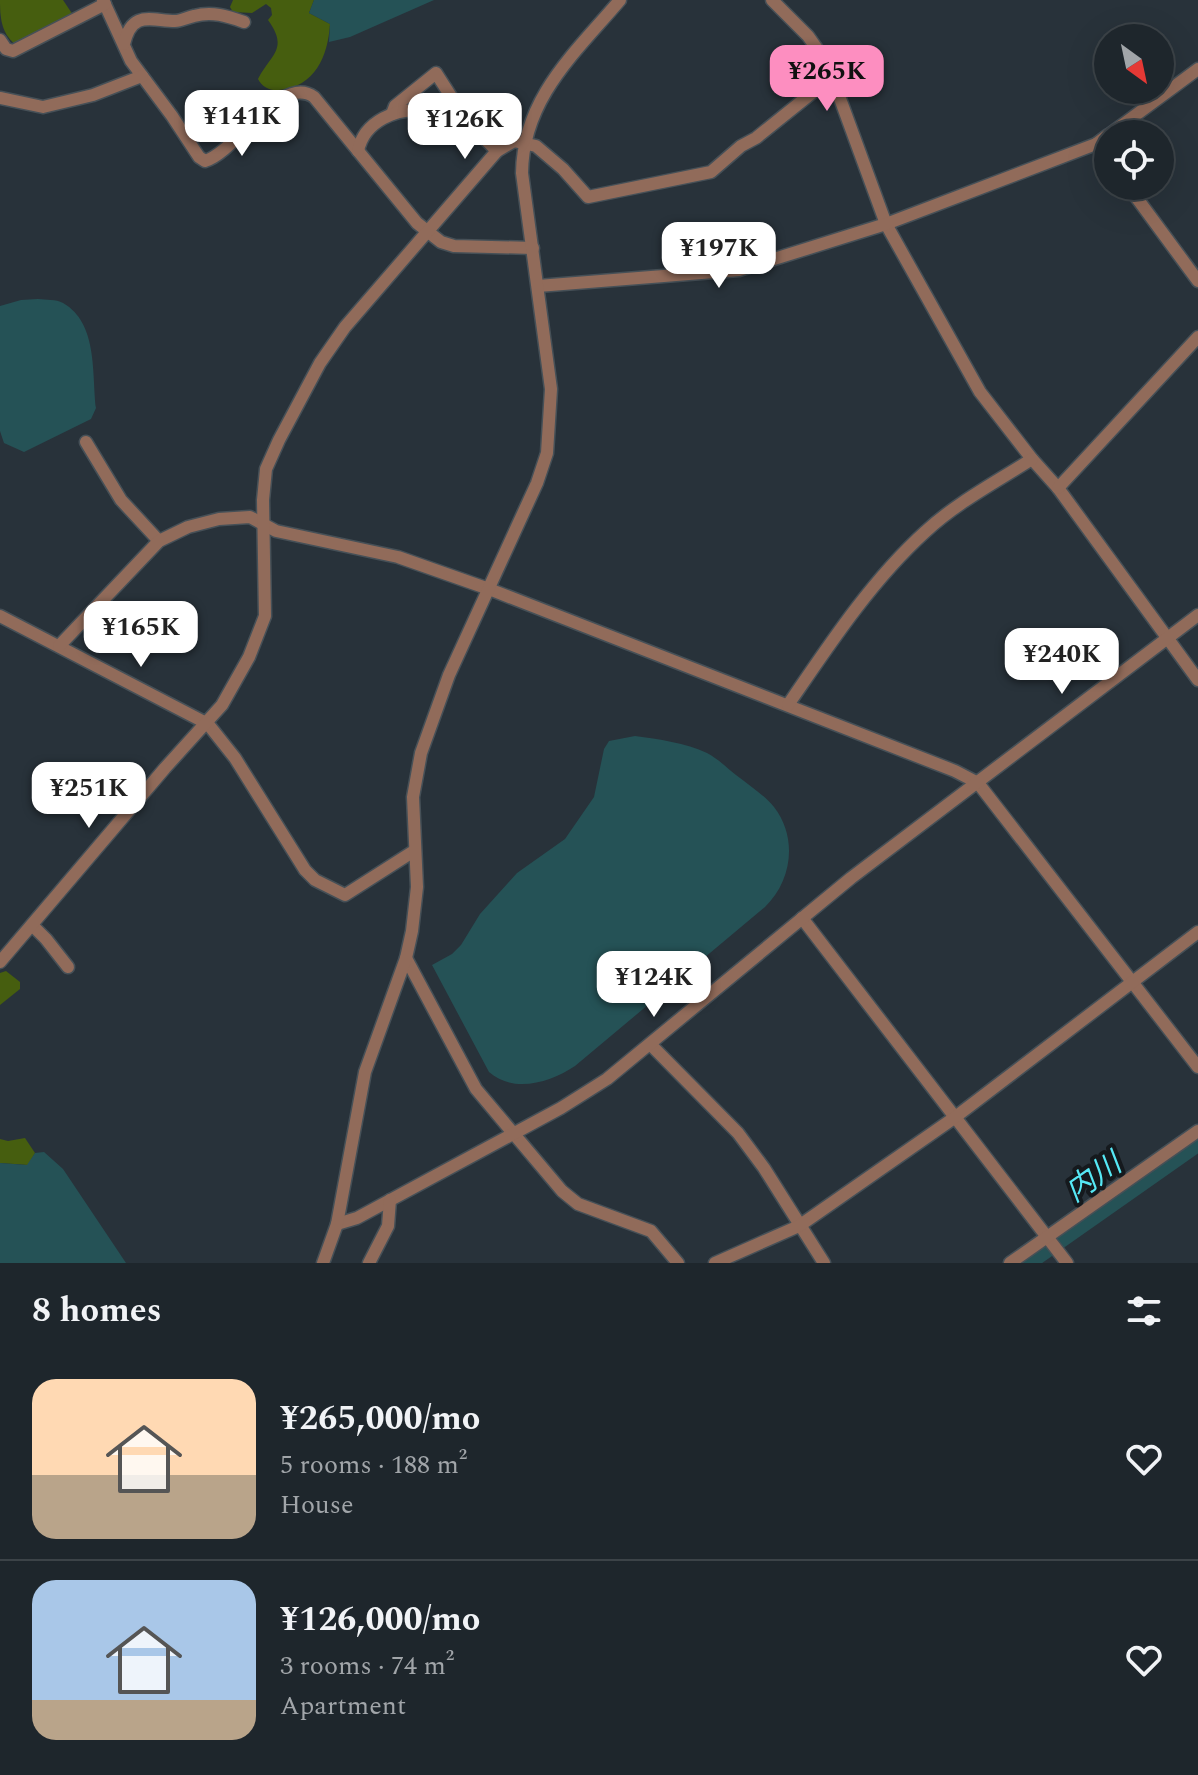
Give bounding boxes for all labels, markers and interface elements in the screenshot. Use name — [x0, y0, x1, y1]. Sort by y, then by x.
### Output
north arrow — [1094, 24, 1174, 104]
map controls — [1094, 24, 1174, 200]
pin: ¥265K — [771, 45, 883, 113]
text: ¥265K — [788, 51, 866, 91]
pin: ¥141K — [186, 90, 298, 158]
pin: ¥126K — [409, 93, 521, 161]
text: ¥141K — [203, 96, 281, 136]
text: ¥126K — [426, 99, 504, 139]
button: locate — [1094, 120, 1174, 200]
pin: ¥197K — [663, 222, 775, 290]
text: ¥197K — [680, 228, 758, 268]
pin: ¥165K — [85, 601, 197, 669]
text: ¥165K — [102, 607, 180, 647]
pin: ¥240K — [1006, 628, 1118, 696]
text: ¥240K — [1023, 634, 1101, 674]
pin: ¥251K — [33, 762, 145, 830]
text: ¥251K — [50, 768, 128, 808]
pin: ¥124K — [598, 951, 710, 1019]
text: ¥124K — [615, 957, 693, 997]
water label: 内川 — [1056, 1140, 1134, 1214]
text: 8 homes — [32, 1285, 162, 1337]
icon: filters — [1122, 1289, 1166, 1333]
text: ¥265,000/mo — [280, 1393, 480, 1445]
icon: home — [96, 1411, 192, 1507]
icon: heart — [1122, 1437, 1166, 1481]
text: 5 rooms · 188 m² — [280, 1445, 467, 1485]
text: House — [280, 1485, 354, 1525]
text: ¥126,000/mo — [280, 1594, 480, 1646]
icon: home — [96, 1612, 192, 1708]
icon: heart — [1122, 1638, 1166, 1682]
text: 3 rooms · 74 m² — [280, 1646, 454, 1686]
text: Apartment — [280, 1686, 406, 1726]

